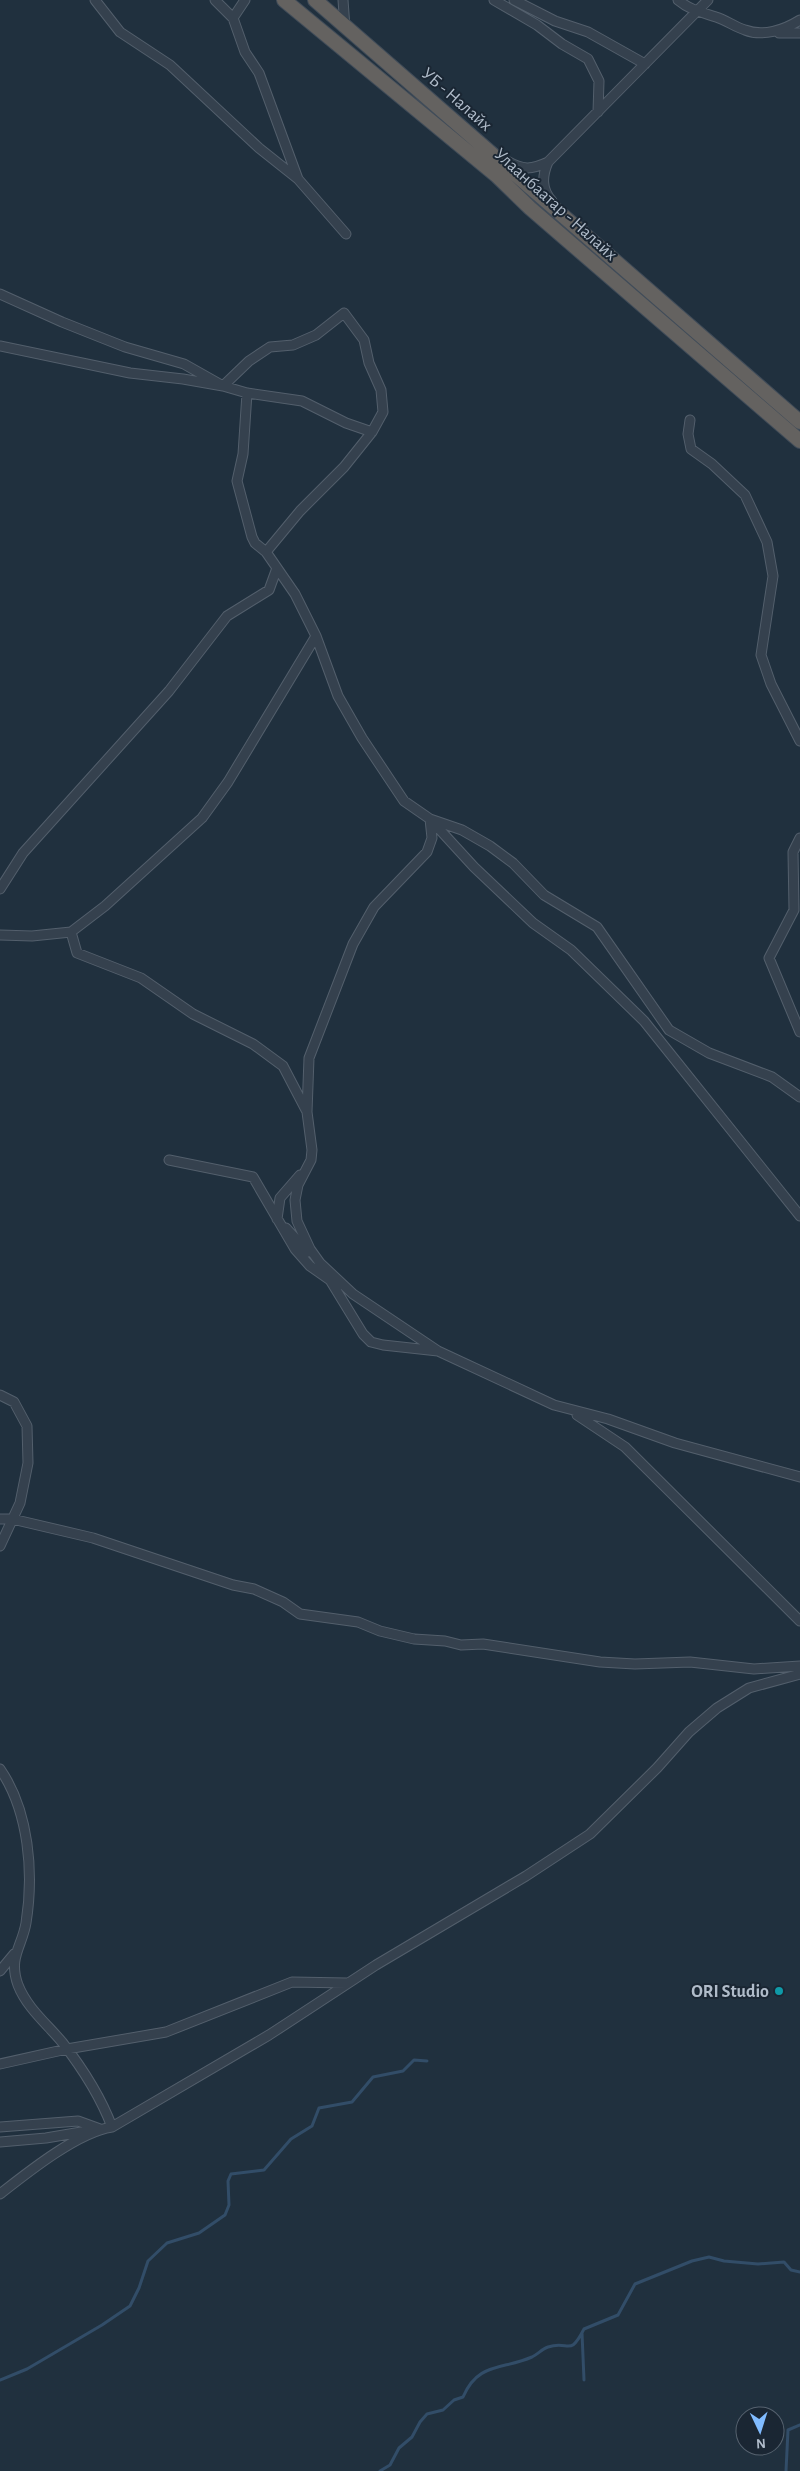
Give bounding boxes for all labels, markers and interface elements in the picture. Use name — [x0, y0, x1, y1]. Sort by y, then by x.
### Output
street label: УБ - Налайх — [418, 65, 495, 135]
street label: Улаанбаатар - Налайх — [490, 144, 621, 264]
place label: ORI Studio — [691, 1983, 769, 2001]
marker: ORI Studio — [773, 1985, 785, 1997]
north arrow — [735, 2406, 785, 2456]
text: N — [755, 2436, 766, 2450]

